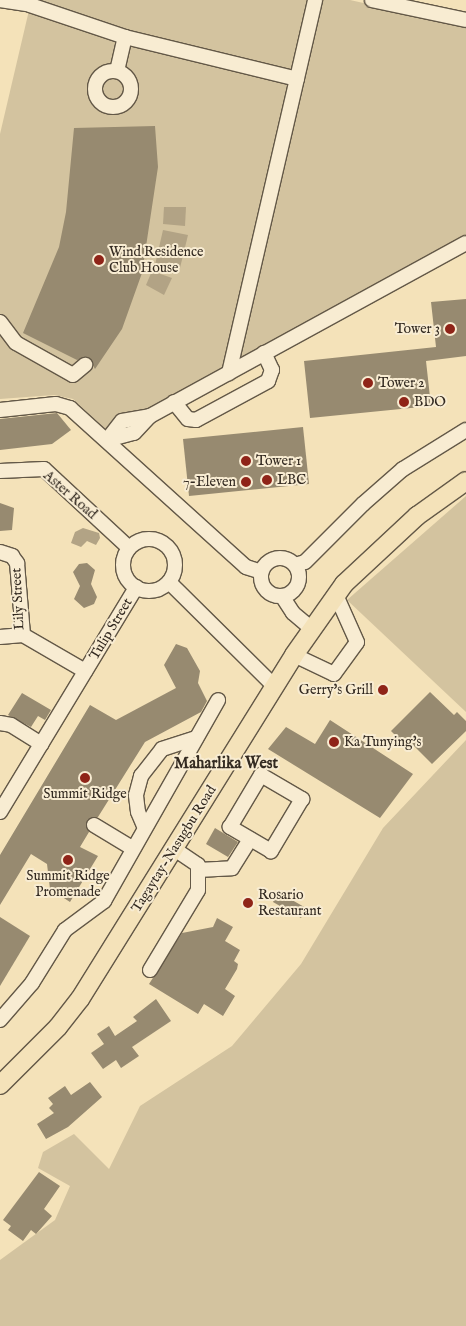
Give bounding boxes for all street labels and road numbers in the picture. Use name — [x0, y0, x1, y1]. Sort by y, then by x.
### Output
street label: Aster Road — [40, 467, 100, 523]
street label: Lily Street — [8, 568, 28, 630]
street label: Tulip Street — [86, 595, 136, 663]
street label: Tagaytay-Nasugbu Road — [128, 782, 220, 916]

